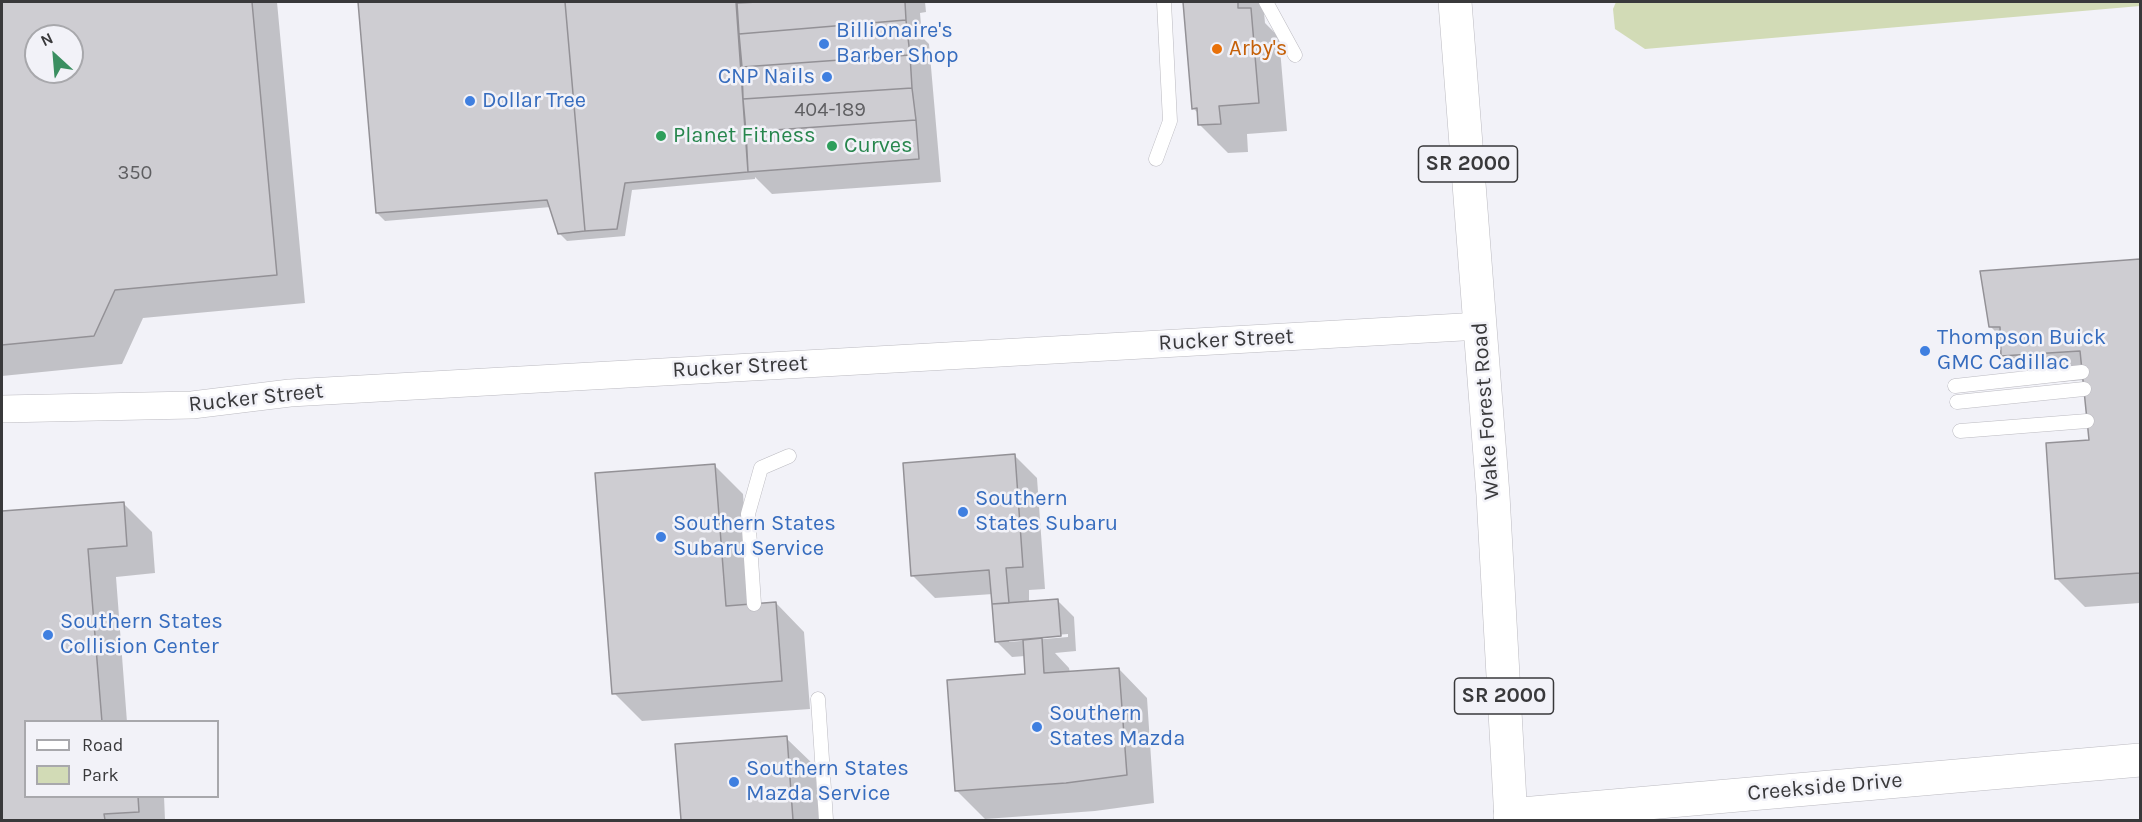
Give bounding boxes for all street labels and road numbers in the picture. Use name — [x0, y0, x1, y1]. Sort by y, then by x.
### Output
road number: SR 2000 — [1418, 146, 1518, 182]
street label: Wake Forest Road — [1467, 321, 1505, 501]
street label: Rucker Street — [1158, 323, 1294, 357]
street label: Rucker Street — [672, 350, 808, 384]
street label: Rucker Street — [187, 378, 325, 418]
road number: SR 2000 — [1454, 678, 1553, 714]
street label: Creekside Drive — [1746, 767, 1904, 807]

